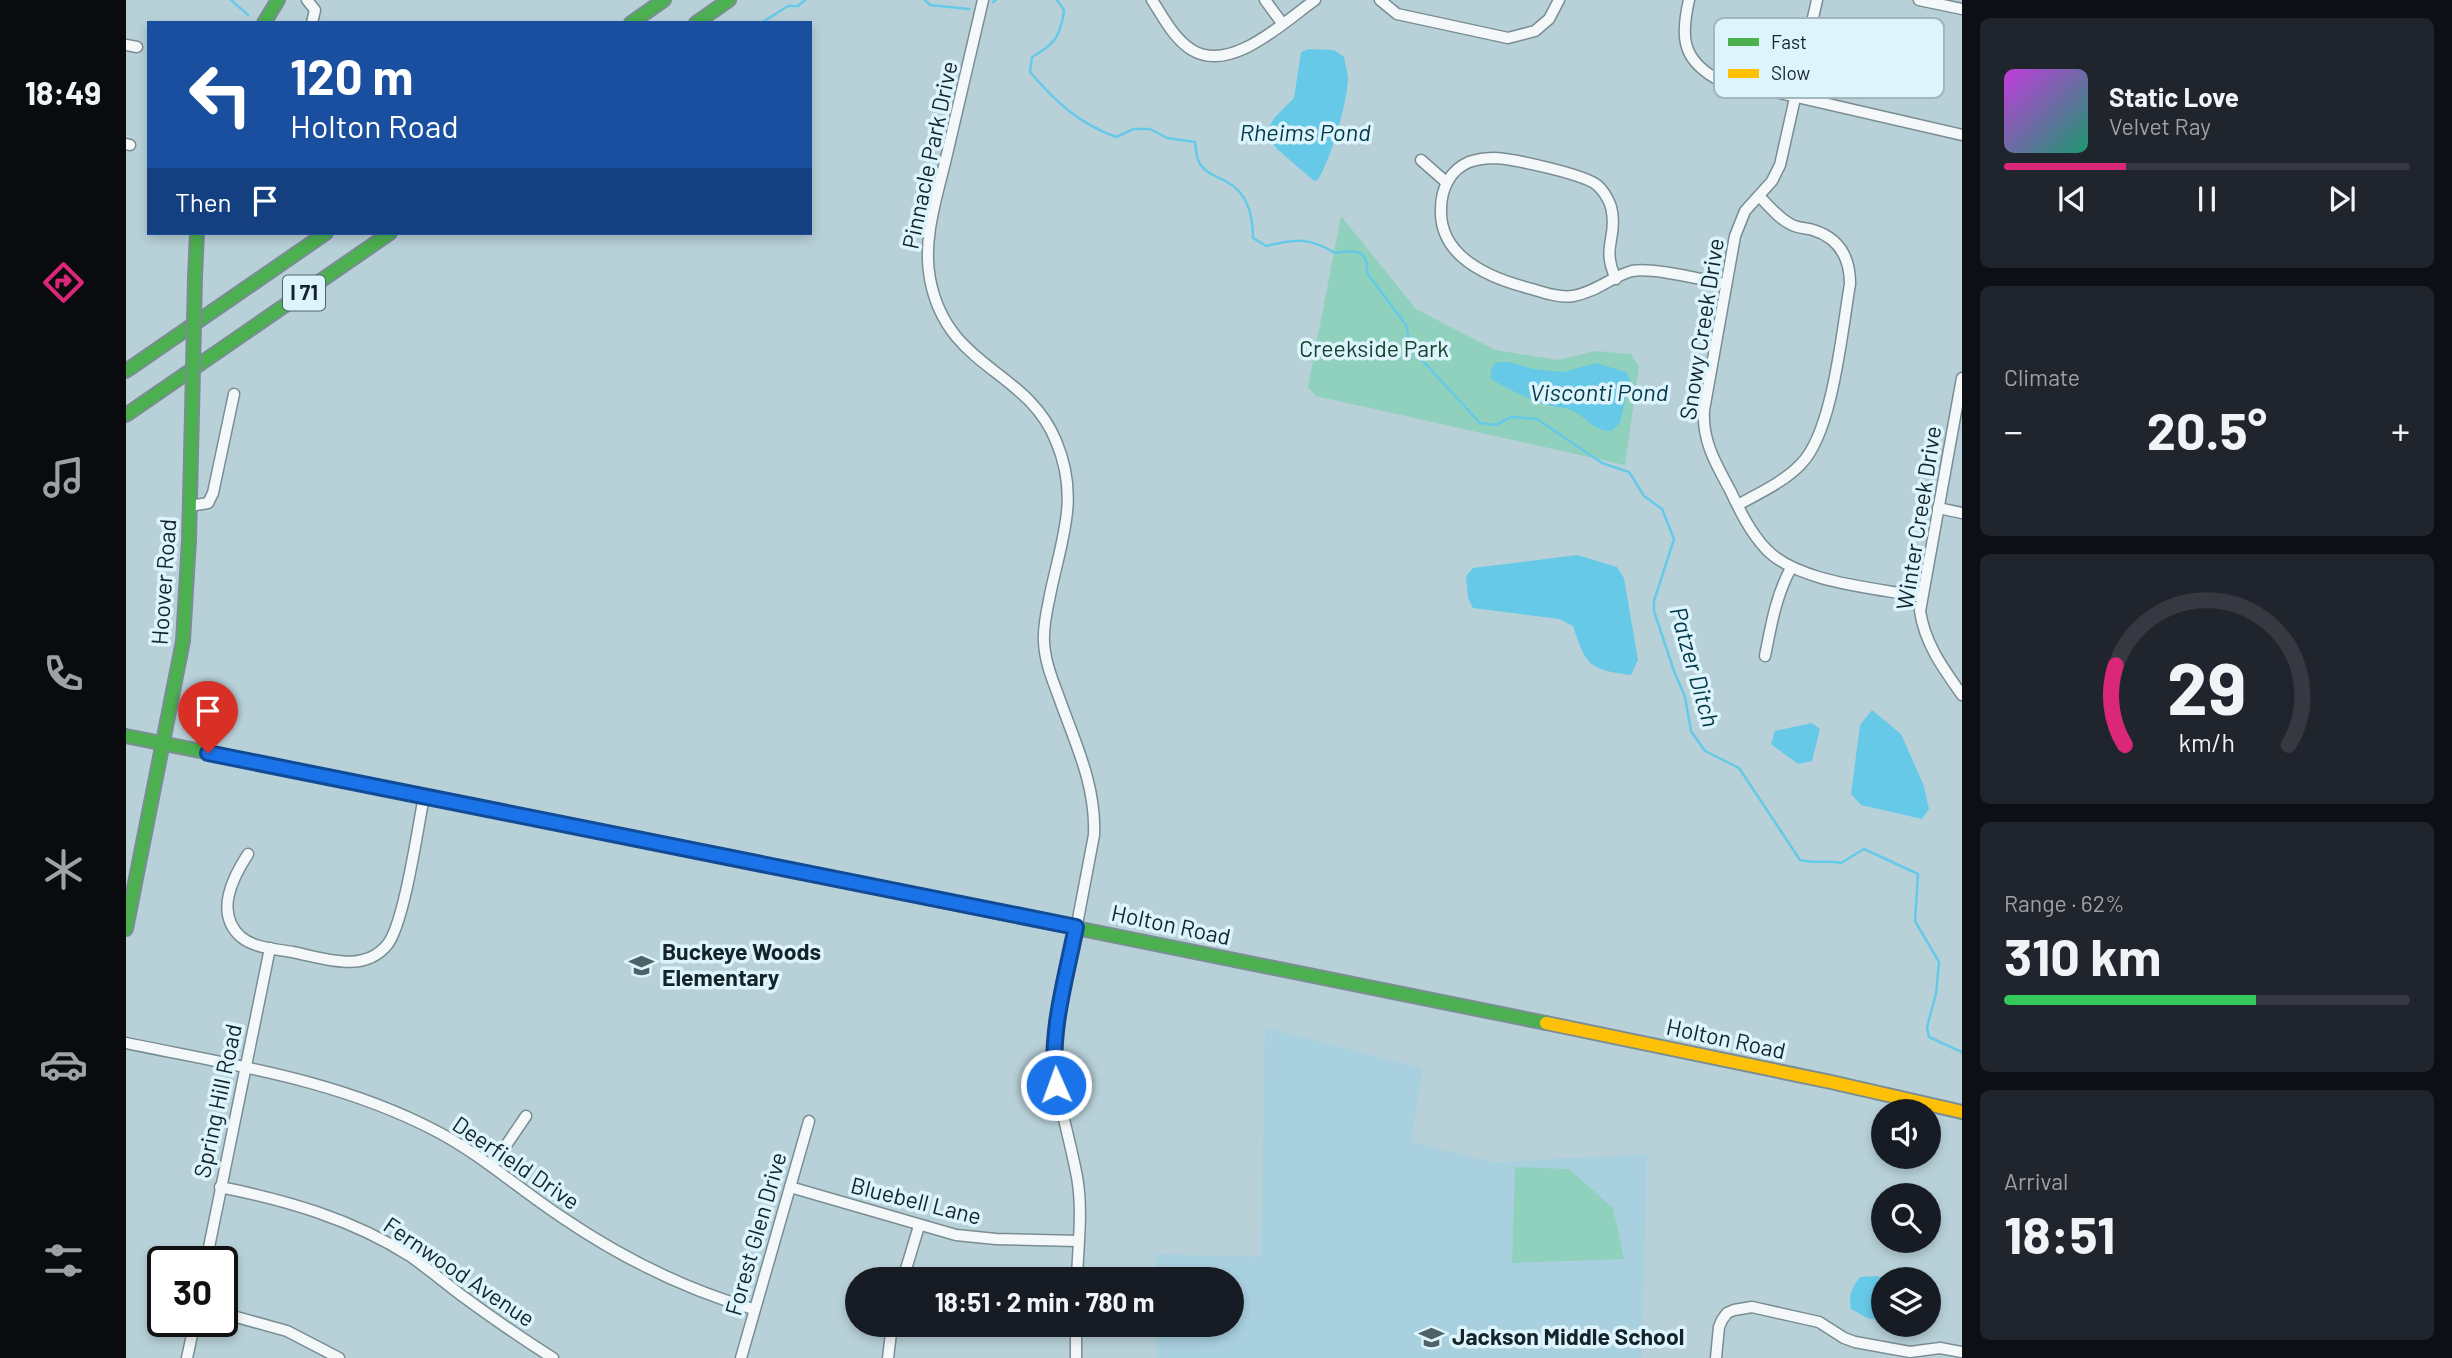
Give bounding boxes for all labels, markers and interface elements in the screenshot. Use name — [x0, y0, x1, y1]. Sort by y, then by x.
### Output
legend — [1714, 18, 1944, 98]
text: Fast — [1771, 30, 1807, 53]
text: 120 m — [290, 46, 413, 105]
icon: left — [175, 49, 266, 140]
street label: Pinnacle Park Drive — [895, 58, 963, 251]
text: Slow — [1771, 61, 1810, 84]
text: 18:49 — [25, 73, 101, 111]
text: Static Love — [2109, 81, 2239, 112]
text: Holton Road — [290, 106, 459, 144]
text: Velvet Ray — [2109, 112, 2211, 140]
water label: Rheims Pond — [1239, 117, 1371, 146]
icon: previous — [2053, 180, 2091, 218]
icon: pause — [2188, 180, 2226, 218]
icon: next — [2323, 180, 2361, 218]
icon: arrive — [246, 182, 284, 220]
text: Then — [175, 186, 232, 217]
street label: Snowy Creek Drive — [1673, 236, 1729, 422]
icon: directions — [39, 258, 88, 307]
road number: I 71 — [283, 276, 325, 310]
park label: Creekside Park — [1299, 334, 1449, 362]
text: Climate — [2004, 363, 2080, 391]
water label: Visconti Pond — [1530, 377, 1668, 406]
text: 20.5° — [2147, 398, 2267, 460]
text: − — [2004, 407, 2023, 453]
text: + — [2391, 407, 2410, 453]
street label: Winter Creek Drive — [1890, 424, 1946, 612]
icon: music — [39, 453, 88, 502]
street label: Hoover Road — [145, 518, 181, 646]
water label: Patzer Ditch — [1664, 603, 1726, 730]
text: 29 — [2167, 642, 2247, 730]
icon: phone — [39, 649, 88, 698]
pin — [178, 681, 238, 753]
icon: arrive — [189, 692, 227, 730]
text: km/h — [2179, 727, 2235, 757]
icon: climate — [39, 845, 88, 894]
text: Range · 62% — [2004, 889, 2125, 917]
street label: Holton Road — [1109, 898, 1233, 950]
text: 310 km — [2004, 924, 2162, 986]
place label: Buckeye Woods Elementary — [662, 937, 821, 991]
school or university icon: Buckeye Woods Elementary — [628, 951, 656, 979]
street label: Holton Road — [1664, 1012, 1788, 1064]
street label: Spring Hill Road — [187, 1021, 247, 1180]
icon: car — [39, 1040, 88, 1089]
position arrow — [1019, 1048, 1093, 1122]
map controls — [1871, 1099, 1941, 1337]
button: sound — [1871, 1099, 1941, 1169]
street label: Deerfield Drive — [448, 1109, 585, 1215]
street label: Forest Glen Drive — [718, 1149, 792, 1319]
text: Arrival — [2004, 1167, 2068, 1195]
street label: Bluebell Lane — [848, 1170, 984, 1230]
button: search — [1871, 1183, 1941, 1253]
text: 18:51 — [2004, 1202, 2115, 1264]
street label: Fernwood Avenue — [379, 1210, 541, 1332]
icon: filters — [39, 1236, 88, 1285]
speed limit sign: 30 — [147, 1246, 238, 1337]
button: layers — [1871, 1267, 1941, 1337]
text: 18:51 · 2 min · 780 m — [935, 1286, 1154, 1317]
place label: Jackson Middle School — [1452, 1322, 1684, 1350]
school or university icon: Jackson Middle School — [1418, 1323, 1446, 1351]

